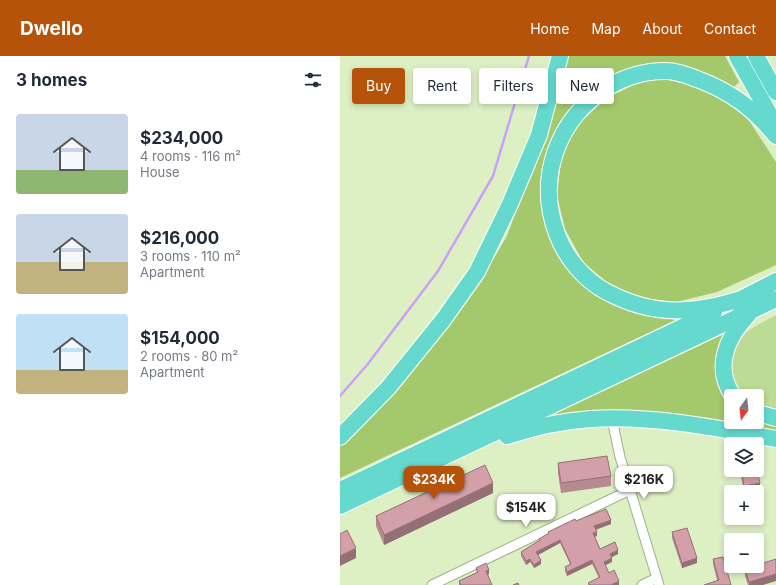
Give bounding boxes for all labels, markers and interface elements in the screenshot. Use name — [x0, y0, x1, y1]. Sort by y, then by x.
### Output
text: Dwello — [20, 17, 83, 40]
text: Home — [530, 20, 569, 37]
text: Map — [591, 20, 621, 37]
text: About — [643, 20, 682, 37]
text: Contact — [704, 20, 756, 37]
chip: Buy — [352, 68, 405, 104]
chip: Rent — [413, 68, 471, 104]
chip: Filters — [479, 68, 548, 104]
chip: New — [556, 68, 614, 104]
icon: filters — [302, 69, 324, 91]
text: 3 homes — [16, 70, 87, 90]
text: $234,000 — [140, 128, 223, 148]
icon: home — [48, 130, 96, 178]
text: 4 rooms · 116 m² — [140, 148, 241, 164]
text: House — [140, 164, 180, 180]
text: $216,000 — [140, 228, 219, 248]
icon: home — [48, 230, 96, 278]
text: 3 rooms · 110 m² — [140, 248, 241, 264]
text: Apartment — [140, 264, 205, 280]
text: $154,000 — [140, 328, 220, 348]
icon: home — [48, 330, 96, 378]
text: 2 rooms · 80 m² — [140, 348, 238, 364]
text: Apartment — [140, 364, 205, 380]
north arrow — [724, 389, 764, 429]
map controls — [724, 389, 764, 573]
button: layers — [724, 437, 764, 477]
pin: $234K — [406, 466, 462, 500]
pin: $216K — [616, 466, 672, 500]
text: $234K — [412, 471, 456, 487]
text: $216K — [624, 471, 664, 487]
button: + — [724, 485, 764, 525]
pin: $154K — [498, 494, 554, 528]
text: $154K — [506, 499, 546, 515]
button: − — [724, 533, 764, 573]

